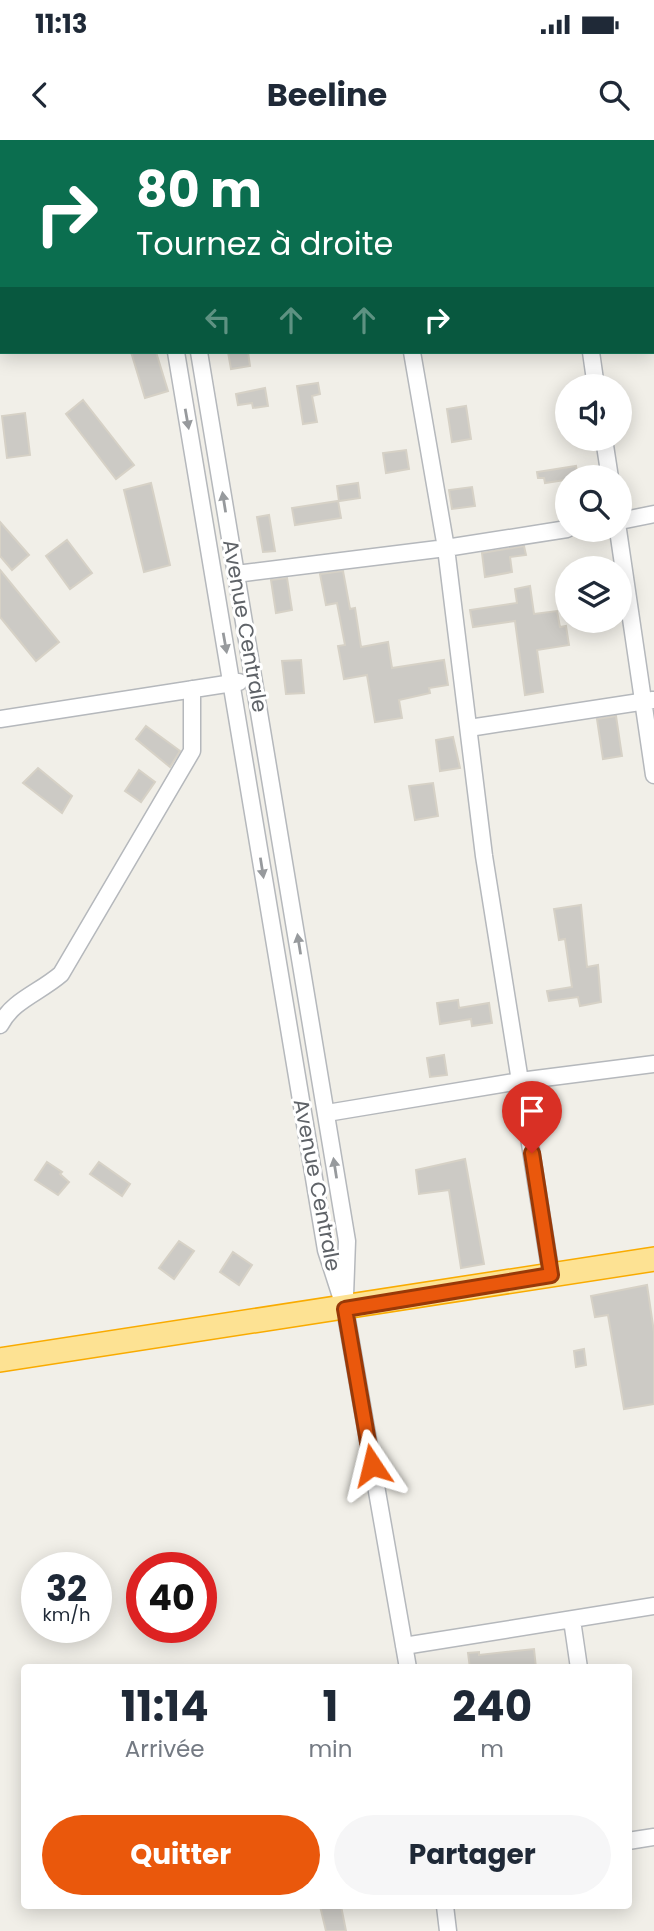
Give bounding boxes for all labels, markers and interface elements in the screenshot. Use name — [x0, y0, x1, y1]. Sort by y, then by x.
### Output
text: 11:13 — [35, 6, 87, 42]
text: Beeline — [267, 72, 387, 117]
icon: back — [21, 76, 59, 114]
icon: search — [595, 76, 633, 114]
text: 80 m — [136, 156, 262, 224]
icon: right — [21, 168, 112, 259]
text: Tournez à droite — [136, 221, 393, 266]
icon: left — [199, 301, 237, 339]
icon: ahead — [272, 301, 310, 339]
icon: ahead — [345, 301, 383, 339]
icon: right — [418, 301, 456, 339]
map controls — [555, 374, 632, 633]
button: sound — [555, 374, 632, 451]
one-way arrow — [182, 408, 193, 430]
button: search — [555, 465, 632, 542]
one-way arrow — [218, 491, 229, 513]
street label: Avenue Centrale — [216, 537, 275, 715]
button: layers — [555, 556, 632, 633]
one-way arrow — [220, 632, 231, 654]
one-way arrow — [257, 857, 268, 879]
one-way arrow — [293, 932, 304, 954]
pin — [502, 1081, 562, 1153]
icon: arrive — [513, 1092, 551, 1130]
street label: Avenue Centrale — [287, 1096, 348, 1274]
one-way arrow — [329, 1157, 340, 1179]
position arrow — [335, 1428, 409, 1502]
speed limit sign: 40 — [126, 1552, 217, 1643]
text: 32 — [46, 1564, 87, 1613]
text: km/h — [43, 1602, 90, 1627]
text: 11:14 — [121, 1677, 209, 1736]
text: 1 — [323, 1677, 338, 1736]
text: 240 — [452, 1677, 532, 1736]
text: Arrivée — [125, 1733, 205, 1765]
text: min — [308, 1733, 352, 1765]
text: m — [480, 1733, 504, 1765]
button: Quitter — [42, 1815, 320, 1895]
button: Partager — [334, 1815, 611, 1895]

